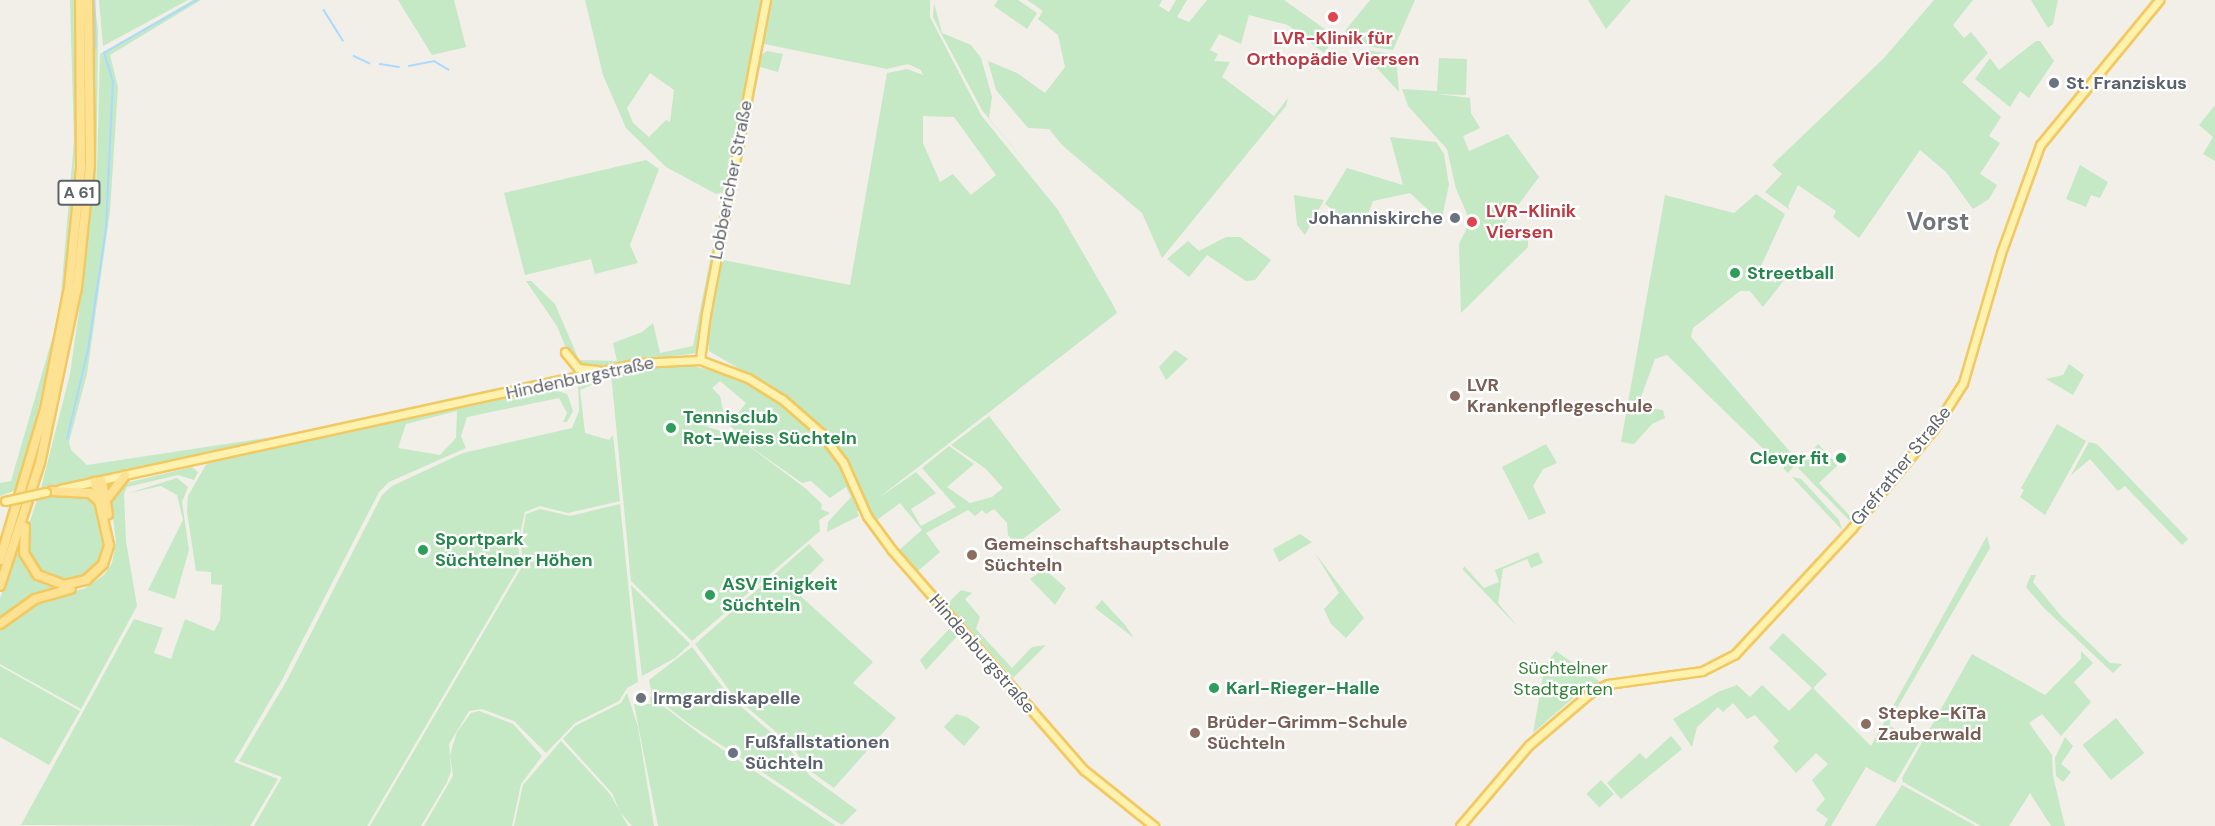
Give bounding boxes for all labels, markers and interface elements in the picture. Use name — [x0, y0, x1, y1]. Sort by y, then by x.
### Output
marker: LVR-Klinik für Orthopädie Viersen — [1324, 8, 1342, 26]
place label: LVR-Klinik für Orthopädie Viersen — [1247, 28, 1419, 70]
place label: St. Franziskus — [2066, 72, 2187, 94]
marker: St. Franziskus — [2047, 76, 2061, 90]
street label: Lobbericher Straße — [705, 99, 757, 261]
road number: A 61 — [56, 180, 101, 206]
place label: LVR-Klinik Viersen — [1486, 201, 1576, 244]
place label: Johanniskirche — [1308, 207, 1443, 229]
district label: Vorst — [1907, 208, 1969, 236]
marker: Johanniskirche — [1448, 211, 1462, 225]
marker: LVR-Klinik Viersen — [1463, 213, 1481, 231]
place label: Streetball — [1747, 262, 1834, 284]
marker: Streetball — [1728, 266, 1742, 280]
street label: Hindenburgstraße — [504, 352, 656, 404]
place label: LVR Krankenpflegeschule — [1467, 375, 1653, 418]
marker: LVR Krankenpflegeschule — [1448, 389, 1462, 403]
street label: Grefrather Straße — [1846, 402, 1956, 530]
place label: Tennisclub Rot-Weiss Süchteln — [683, 407, 857, 450]
marker: Tennisclub Rot-Weiss Süchteln — [664, 421, 678, 435]
place label: Clever fit — [1749, 447, 1829, 469]
marker: Clever fit — [1834, 451, 1848, 465]
place label: Sportpark Süchtelner Höhen — [435, 529, 593, 572]
place label: Gemeinschaftshauptschule Süchteln — [984, 534, 1229, 576]
marker: Sportpark Süchtelner Höhen — [416, 543, 430, 557]
marker: Gemeinschaftshauptschule Süchteln — [965, 548, 979, 562]
place label: ASV Einigkeit Süchteln — [722, 574, 838, 616]
marker: ASV Einigkeit Süchteln — [703, 588, 717, 602]
street label: Hindenburgstraße — [924, 590, 1040, 718]
park label: Süchtelner Stadtgarten — [1513, 658, 1613, 700]
place label: Karl-Rieger-Halle — [1226, 677, 1380, 699]
marker: Karl-Rieger-Halle — [1207, 681, 1221, 695]
place label: Irmgardiskapelle — [653, 687, 801, 709]
marker: Irmgardiskapelle — [634, 691, 648, 705]
place label: Stepke-KiTa Zauberwald — [1878, 703, 1986, 746]
place label: Brüder-Grimm-Schule Süchteln — [1207, 712, 1407, 754]
marker: Stepke-KiTa Zauberwald — [1859, 717, 1873, 731]
marker: Brüder-Grimm-Schule Süchteln — [1188, 726, 1202, 740]
place label: Fußfallstationen Süchteln — [745, 732, 890, 774]
marker: Fußfallstationen Süchteln — [726, 746, 740, 760]

